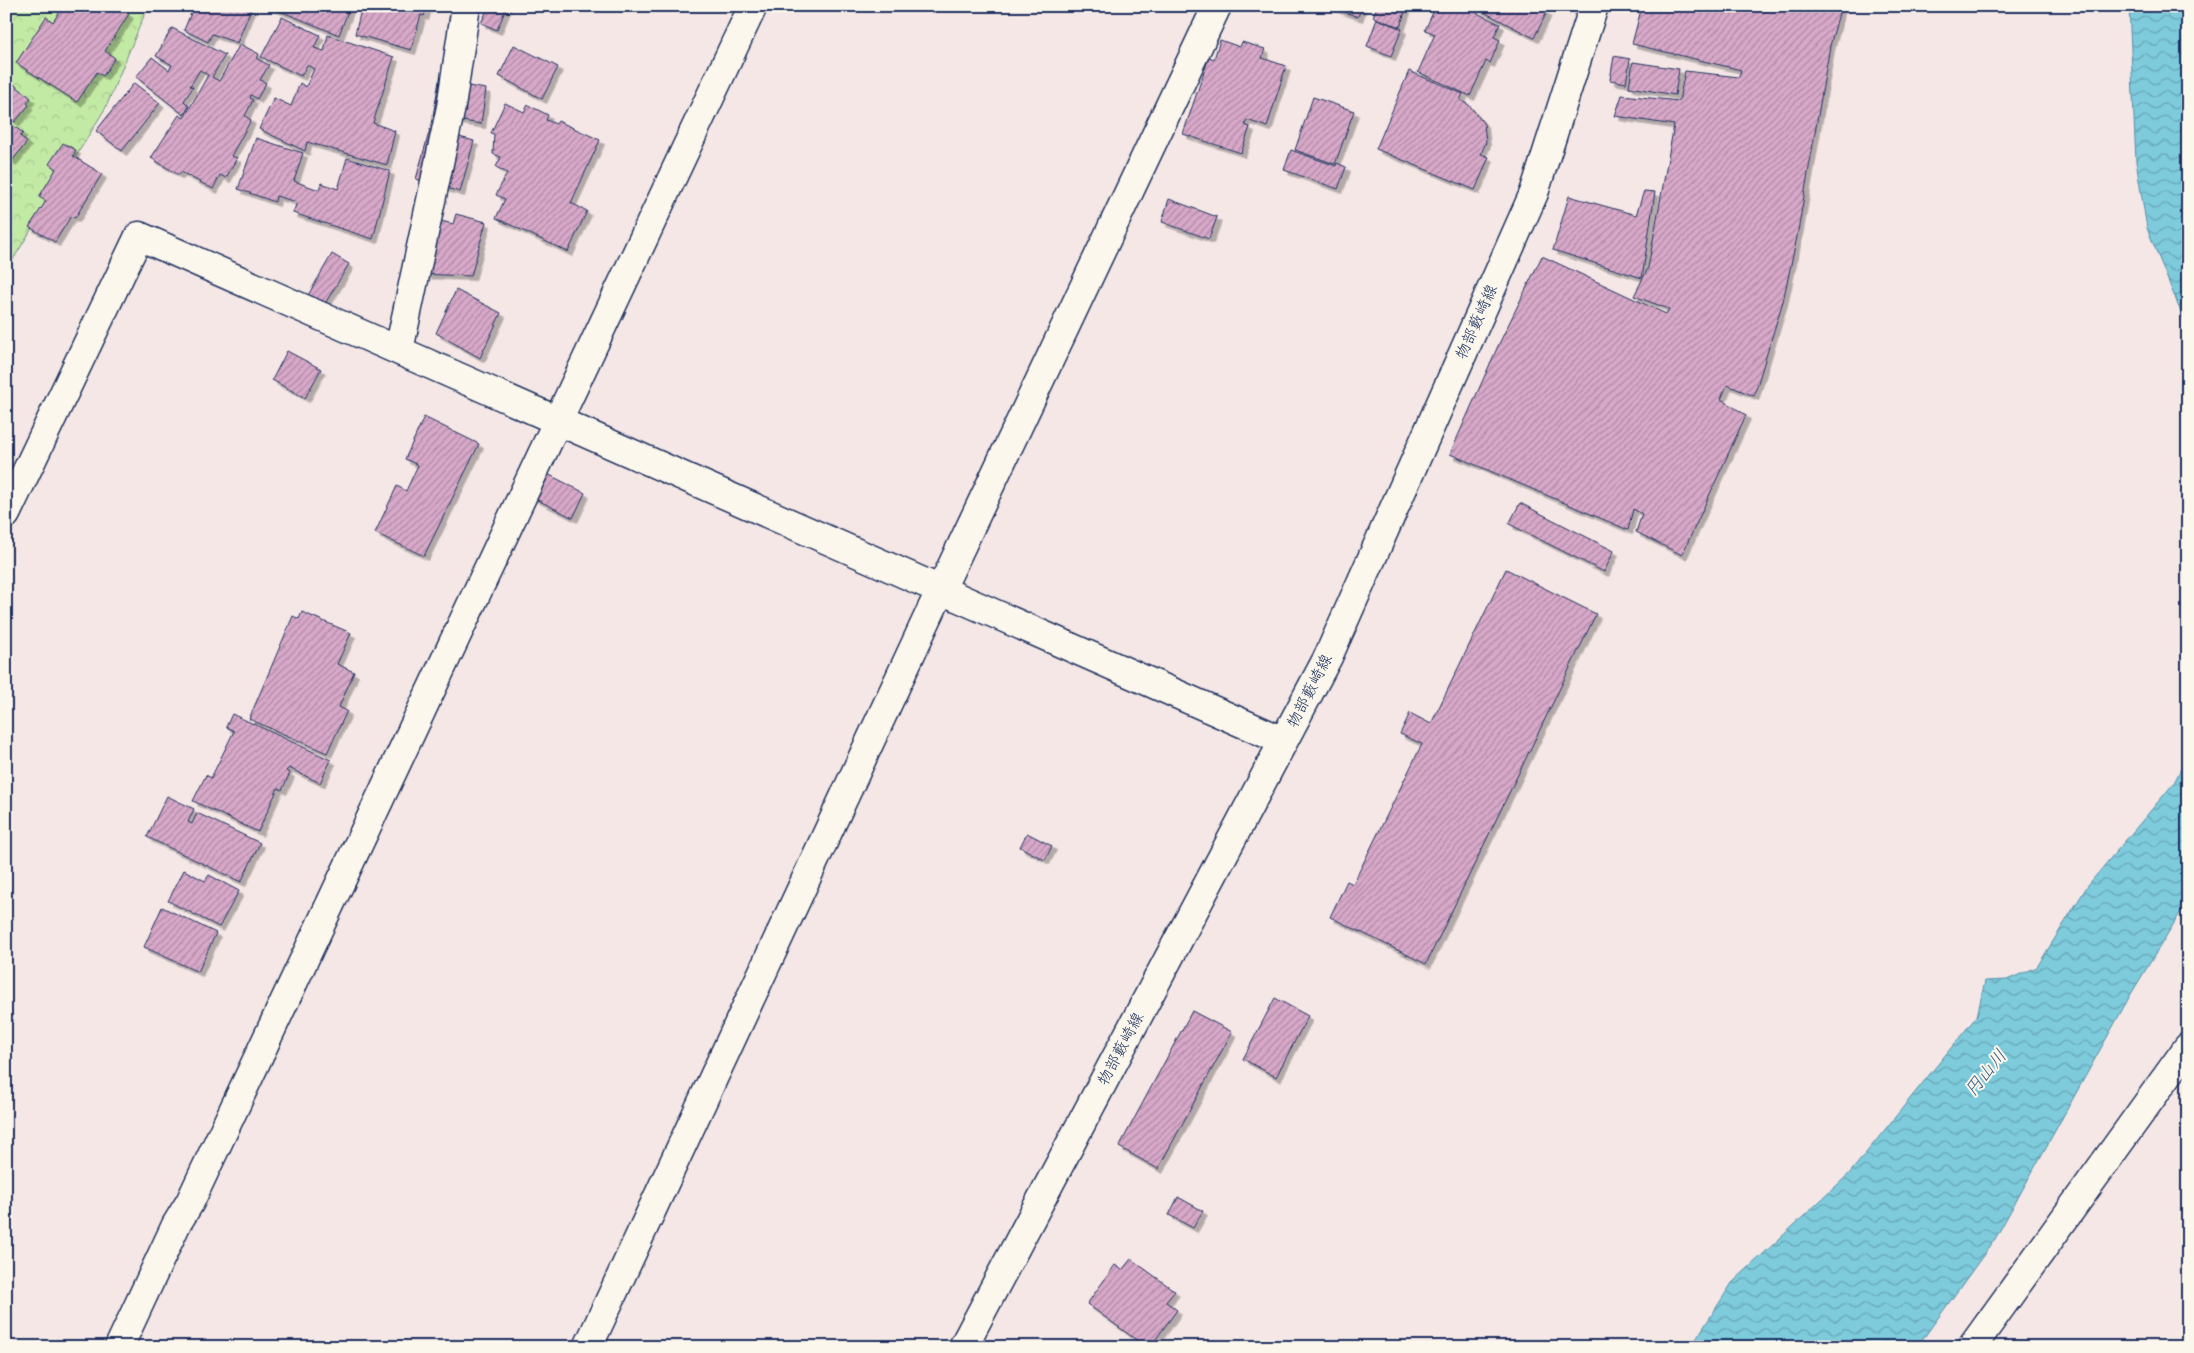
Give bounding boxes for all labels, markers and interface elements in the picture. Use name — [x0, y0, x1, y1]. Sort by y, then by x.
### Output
street label: 物部藪崎線 — [1452, 282, 1502, 362]
street label: 物部藪崎線 — [1283, 651, 1337, 731]
street label: 物部藪崎線 — [1094, 1009, 1148, 1089]
water label: 円山川 — [1961, 1045, 2011, 1101]

